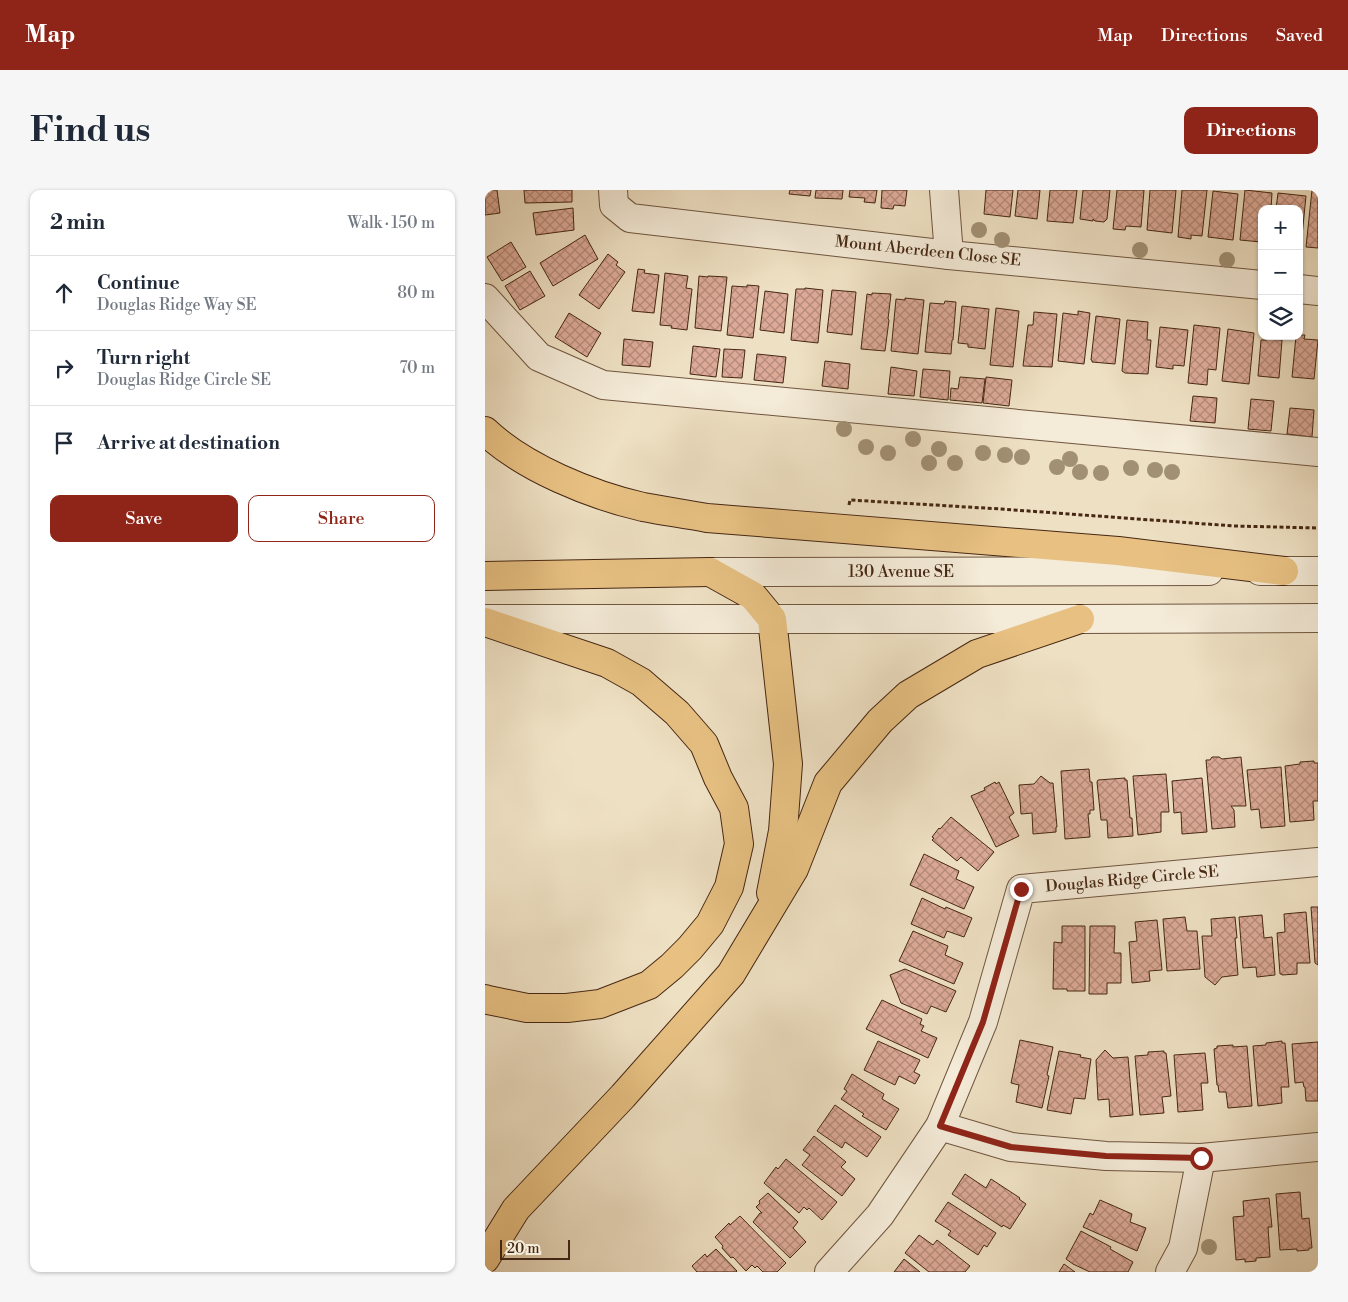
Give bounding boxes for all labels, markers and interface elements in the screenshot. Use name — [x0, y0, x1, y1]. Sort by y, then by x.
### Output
text: Map — [25, 20, 75, 50]
text: Map — [1097, 24, 1133, 47]
text: Directions — [1161, 24, 1248, 47]
text: Saved — [1276, 24, 1323, 47]
button: Directions — [1184, 107, 1318, 154]
text: Find us — [30, 109, 150, 152]
map controls — [1258, 205, 1303, 340]
button: + — [1258, 205, 1303, 250]
text: 2 min — [50, 210, 105, 236]
text: Walk · 150 m — [347, 213, 435, 233]
street label: Mount Aberdeen Close SE — [834, 231, 1022, 271]
button: − — [1258, 250, 1303, 295]
text: Continue — [97, 271, 180, 295]
icon: ahead — [50, 279, 78, 307]
text: 80 m — [397, 283, 435, 303]
text: Douglas Ridge Way SE — [97, 295, 257, 315]
button: layers — [1258, 295, 1303, 340]
text: Turn right — [97, 346, 190, 370]
icon: right — [50, 354, 78, 382]
text: 70 m — [399, 358, 435, 378]
text: Douglas Ridge Circle SE — [97, 370, 271, 390]
icon: arrive — [50, 429, 78, 457]
text: Arrive at destination — [97, 431, 280, 455]
button: Save — [50, 495, 238, 542]
button: Share — [248, 495, 435, 542]
street label: 130 Avenue SE — [848, 562, 954, 582]
street label: Douglas Ridge Circle SE — [1044, 861, 1220, 897]
route end — [1010, 878, 1033, 901]
route start — [1190, 1147, 1213, 1170]
scale bar — [500, 1237, 570, 1260]
text: 20 m — [507, 1240, 539, 1258]

